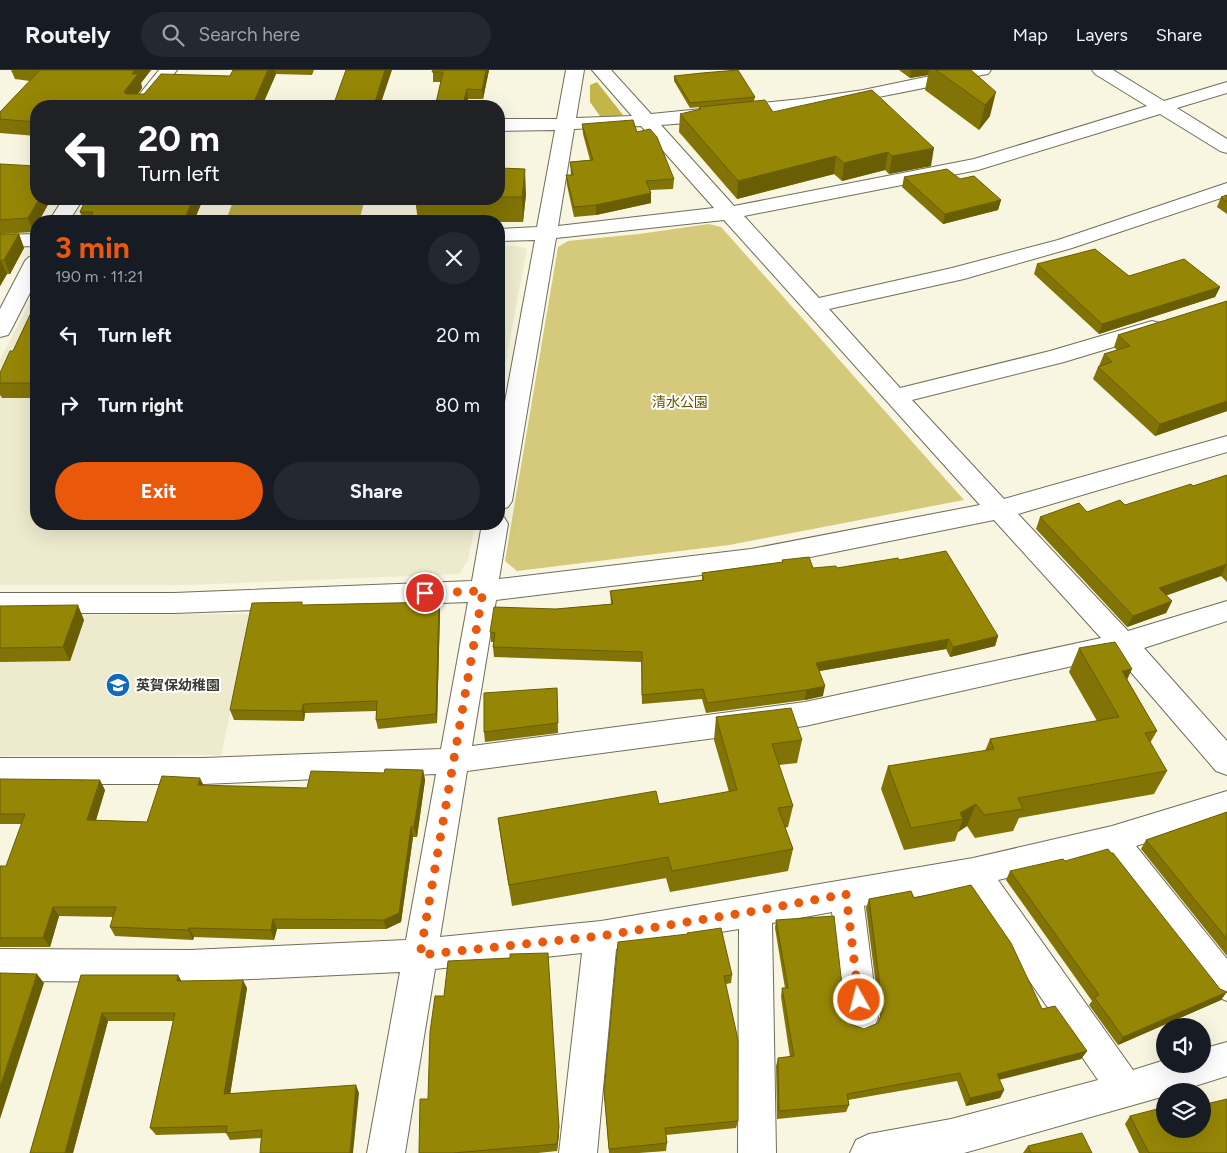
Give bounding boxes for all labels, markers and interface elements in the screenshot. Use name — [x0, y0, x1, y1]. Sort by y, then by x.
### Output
search box — [141, 12, 491, 57]
text: Routely — [25, 20, 111, 49]
icon: search — [159, 21, 187, 49]
text: Search here — [199, 23, 300, 46]
text: Map — [1013, 24, 1048, 46]
text: Layers — [1076, 24, 1128, 46]
text: Share — [1156, 24, 1202, 46]
text: 20 m — [138, 118, 220, 160]
icon: left — [55, 120, 120, 185]
text: Turn left — [138, 160, 220, 187]
text: 3 min — [55, 229, 130, 266]
button: close — [428, 232, 480, 284]
text: 190 m · 11:21 — [55, 267, 143, 286]
icon: left — [55, 321, 83, 349]
text: Turn left — [98, 324, 172, 347]
text: 20 m — [436, 324, 480, 347]
icon: right — [55, 391, 83, 419]
text: Turn right — [98, 394, 184, 417]
text: 80 m — [435, 394, 480, 417]
park label: 清水公園 — [652, 394, 708, 411]
button: Exit — [55, 462, 263, 520]
button: Share — [273, 462, 480, 520]
pin — [404, 572, 446, 614]
icon: arrive — [411, 579, 439, 607]
school or university icon: 英賀保幼稚園 — [105, 672, 131, 698]
place label: 英賀保幼稚園 — [136, 677, 220, 694]
position arrow — [832, 973, 884, 1025]
map controls — [1156, 1018, 1211, 1138]
button: sound — [1156, 1018, 1211, 1073]
button: layers — [1156, 1083, 1211, 1138]

